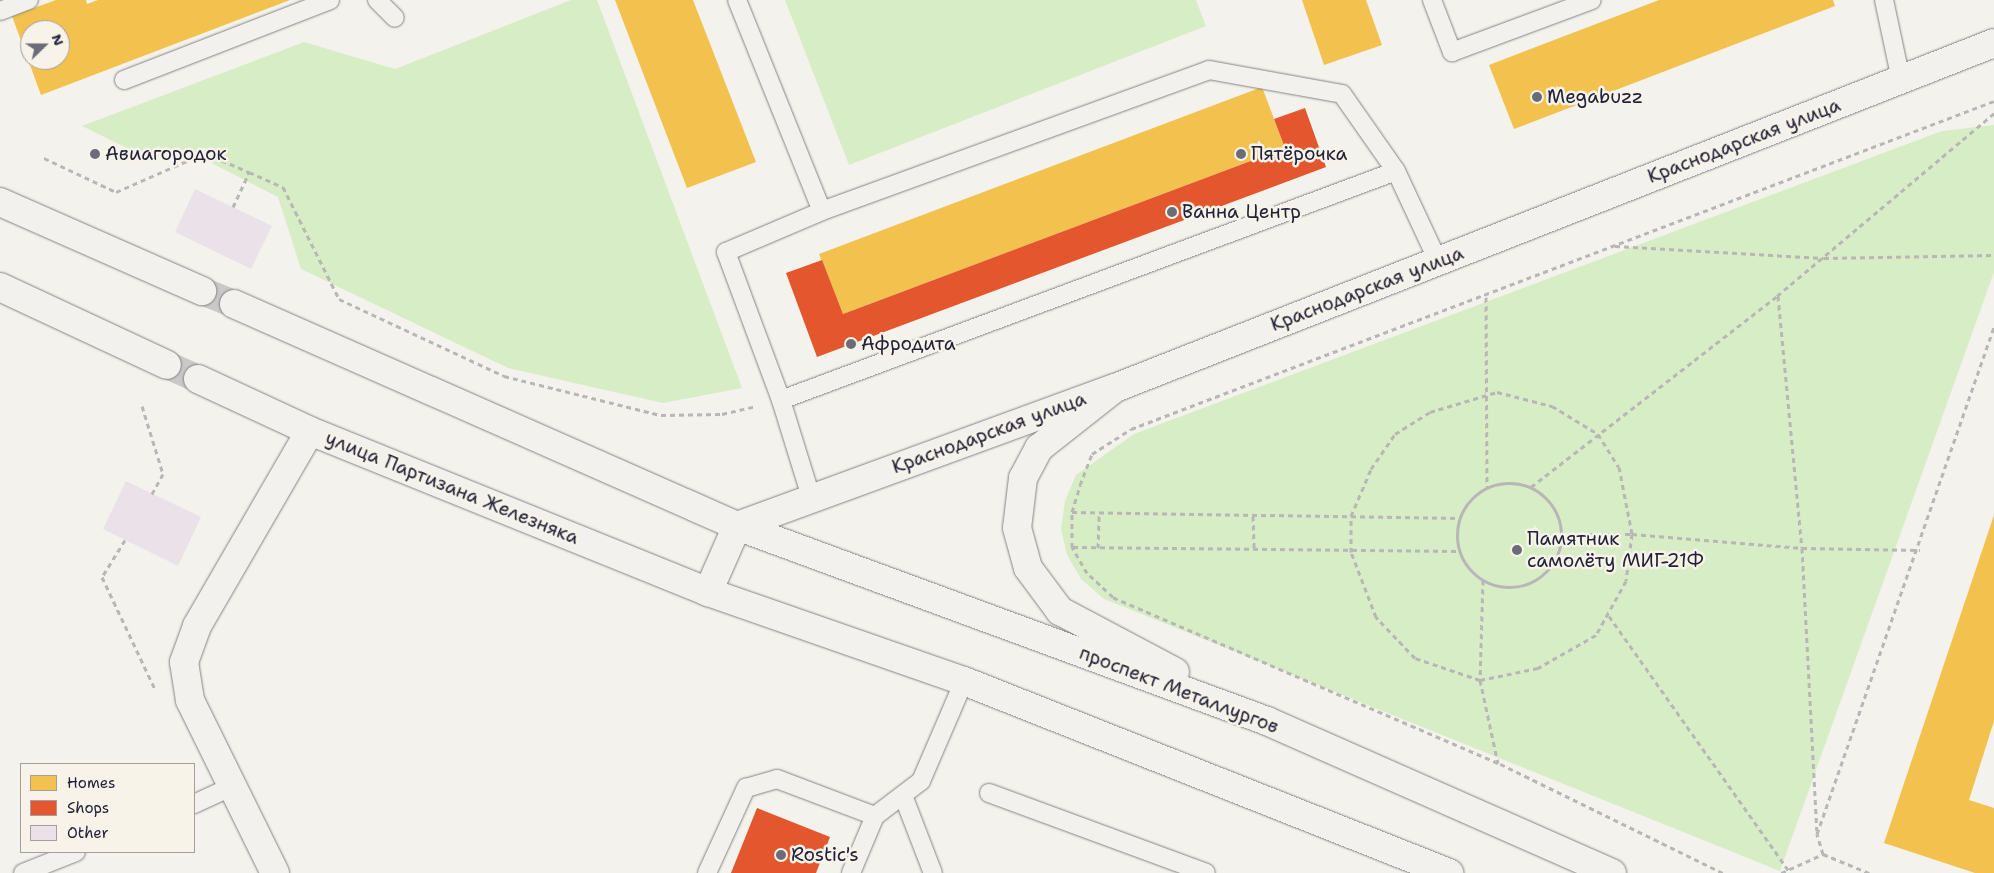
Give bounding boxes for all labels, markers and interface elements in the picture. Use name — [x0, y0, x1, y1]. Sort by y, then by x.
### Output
north arrow — [20, 20, 70, 70]
text: N — [48, 31, 68, 48]
place label: Megabuzz — [1547, 86, 1643, 108]
marker: Megabuzz — [1531, 91, 1543, 103]
street label: Краснодарская улица — [1644, 94, 1844, 188]
place label: Авиагородок — [105, 143, 227, 165]
place label: Пятёрочка — [1251, 143, 1347, 165]
marker: Авиагородок — [89, 148, 101, 160]
marker: Пятёрочка — [1235, 148, 1247, 160]
place label: Ванна Центр — [1182, 201, 1301, 223]
marker: Ванна Центр — [1166, 206, 1178, 218]
street label: Краснодарская улица — [1267, 242, 1467, 336]
place label: Афродита — [861, 333, 956, 355]
marker: Афродита — [845, 338, 857, 350]
street label: Краснодарская улица — [889, 387, 1089, 479]
street label: улица Партизана Железняка — [322, 427, 582, 549]
place label: Памятник самолёту МИГ-21Ф — [1527, 528, 1704, 572]
marker: Памятник самолёту МИГ-21Ф — [1511, 544, 1523, 556]
street label: проспект Металлургов — [1076, 641, 1282, 739]
legend — [20, 763, 195, 853]
text: Homes — [67, 773, 115, 793]
text: Shops — [67, 798, 109, 818]
text: Other — [67, 823, 109, 843]
place label: Rostic's — [791, 844, 859, 866]
marker: Rostic's — [775, 849, 787, 861]

